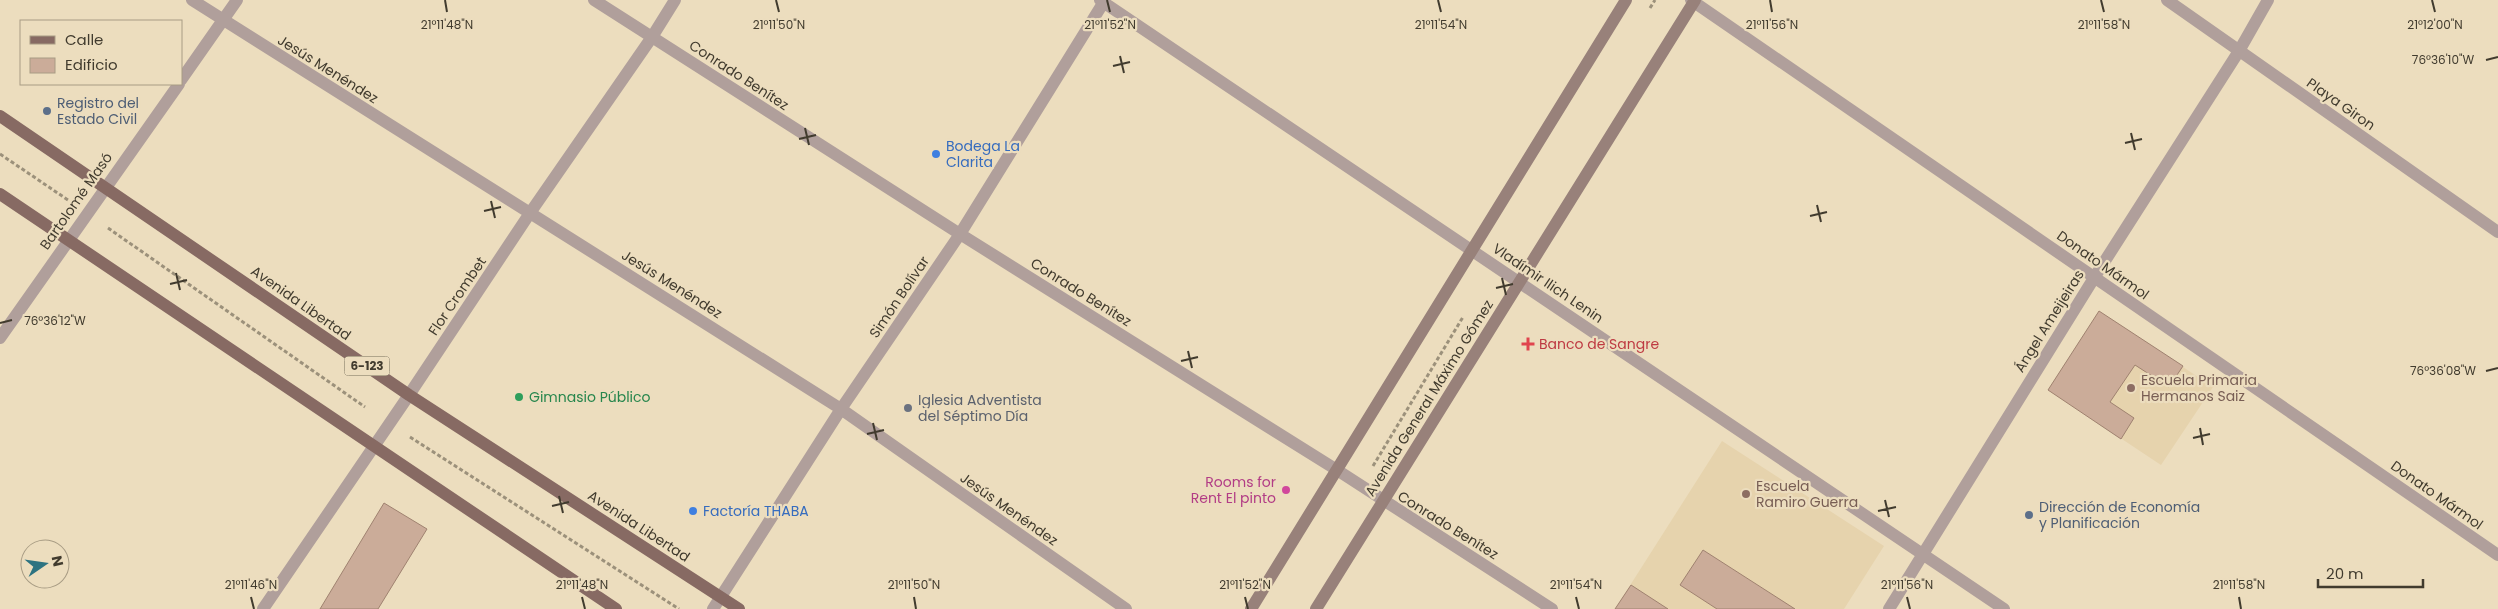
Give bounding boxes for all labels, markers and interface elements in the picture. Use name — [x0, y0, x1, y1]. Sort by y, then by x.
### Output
text: 21°11'48"N — [421, 16, 473, 33]
text: 21°11'50"N — [753, 16, 805, 33]
text: 21°11'52"N — [1084, 16, 1136, 33]
text: 21°11'54"N — [1415, 16, 1467, 33]
text: 21°11'56"N — [1746, 16, 1798, 33]
text: 21°11'58"N — [2078, 16, 2130, 33]
text: 21°12'00"N — [2407, 16, 2463, 33]
legend — [20, 20, 182, 85]
text: Calle — [65, 29, 103, 50]
street label: Jesús Menéndez — [274, 30, 382, 108]
street label: Conrado Benítez — [685, 35, 793, 115]
text: 76°36'10"W — [2412, 51, 2474, 68]
text: Edificio — [65, 54, 118, 75]
street label: Playa Giron — [2303, 73, 2379, 135]
place label: Registro del Estado Civil — [57, 93, 139, 129]
marker: Registro del Estado Civil — [41, 105, 53, 117]
place label: Bodega La Clarita — [946, 136, 1020, 172]
street label: Bartolomé Masó — [35, 148, 117, 254]
marker: Bodega La Clarita — [930, 148, 942, 160]
street label: Donato Mármol — [2053, 226, 2153, 304]
street label: Vladímir Ilich Lenin — [1489, 238, 1607, 328]
street label: Jesús Menéndez — [618, 245, 726, 323]
street label: Simón Bolívar — [864, 252, 934, 342]
street label: Flor Crombet — [423, 253, 491, 339]
street label: Conrado Benítez — [1027, 253, 1135, 331]
street label: Avenida Libertad — [247, 261, 355, 345]
street label: Ángel Ameijeiras — [2009, 266, 2089, 376]
street label: Avenida General Máximo Gómez — [1360, 296, 1498, 500]
text: 76°36'12"W — [24, 312, 86, 329]
place label: Banco de Sangre — [1539, 334, 1659, 354]
marker: Banco de Sangre — [1521, 337, 1535, 351]
road number: 6-123 — [344, 356, 390, 376]
text: 76°36'08"W — [2410, 362, 2476, 379]
place label: Escuela Primaria Hermanos Saiz — [2141, 370, 2257, 406]
marker: Escuela Primaria Hermanos Saiz — [2125, 382, 2137, 394]
place label: Gimnasio Público — [529, 387, 651, 407]
place label: Iglesia Adventista del Séptimo Día — [918, 390, 1042, 426]
marker: Gimnasio Público — [513, 391, 525, 403]
marker: Iglesia Adventista del Séptimo Día — [902, 402, 914, 414]
street label: Donato Mármol — [2387, 456, 2487, 534]
street label: Jesús Menéndez — [956, 468, 1062, 550]
place label: Rooms for Rent El pinto — [1191, 472, 1276, 508]
place label: Escuela Ramiro Guerra — [1756, 476, 1858, 512]
marker: Rooms for Rent El pinto — [1280, 484, 1292, 496]
street label: Avenida Libertad — [584, 486, 694, 566]
street label: Conrado Benítez — [1394, 486, 1502, 564]
marker: Escuela Ramiro Guerra — [1740, 488, 1752, 500]
place label: Dirección de Economía y Planificación — [2039, 497, 2200, 533]
place label: Factoría THABA — [703, 501, 809, 521]
marker: Factoría THABA — [687, 505, 699, 517]
marker: Dirección de Economía y Planificación — [2023, 509, 2035, 521]
north arrow — [20, 539, 70, 589]
text: N — [47, 554, 69, 568]
scale bar — [2318, 556, 2423, 588]
text: 20 m — [2326, 563, 2364, 584]
text: 21°11'46"N — [225, 576, 277, 593]
text: 21°11'48"N — [556, 576, 608, 593]
text: 21°11'50"N — [888, 576, 940, 593]
text: 21°11'52"N — [1219, 576, 1271, 593]
text: 21°11'54"N — [1550, 576, 1602, 593]
text: 21°11'56"N — [1881, 576, 1933, 593]
text: 21°11'58"N — [2213, 576, 2265, 593]

